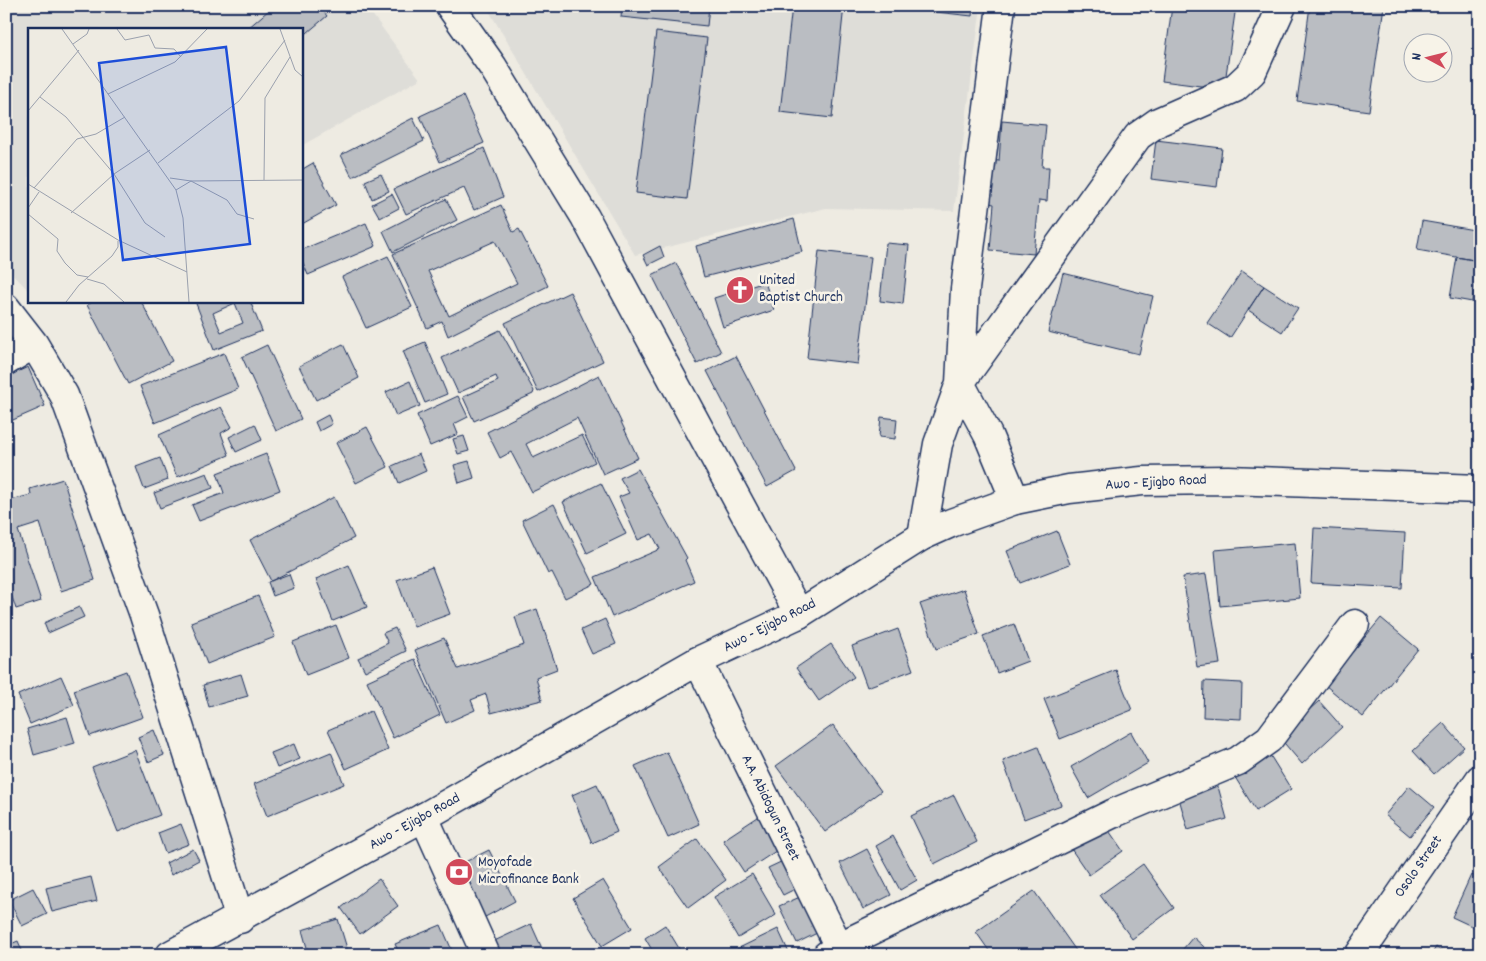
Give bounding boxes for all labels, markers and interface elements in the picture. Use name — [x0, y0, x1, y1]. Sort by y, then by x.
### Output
inset map — [28, 28, 302, 302]
north arrow — [1404, 32, 1454, 82]
text: N — [1407, 52, 1427, 61]
place label: United Baptist Church — [759, 270, 843, 309]
church icon: United Baptist Church — [725, 275, 755, 305]
street label: Awo - Ejigbo Road — [1105, 469, 1207, 497]
street label: Awo - Ejigbo Road — [720, 593, 820, 659]
street label: A.A. Abidogun Street — [735, 751, 805, 865]
street label: Awo - Ejigbo Road — [365, 788, 465, 856]
street label: Osolo Street — [1389, 831, 1449, 903]
place label: Moyofade Microfinance Bank — [478, 852, 579, 891]
bank icon: Moyofade Microfinance Bank — [444, 857, 474, 887]

